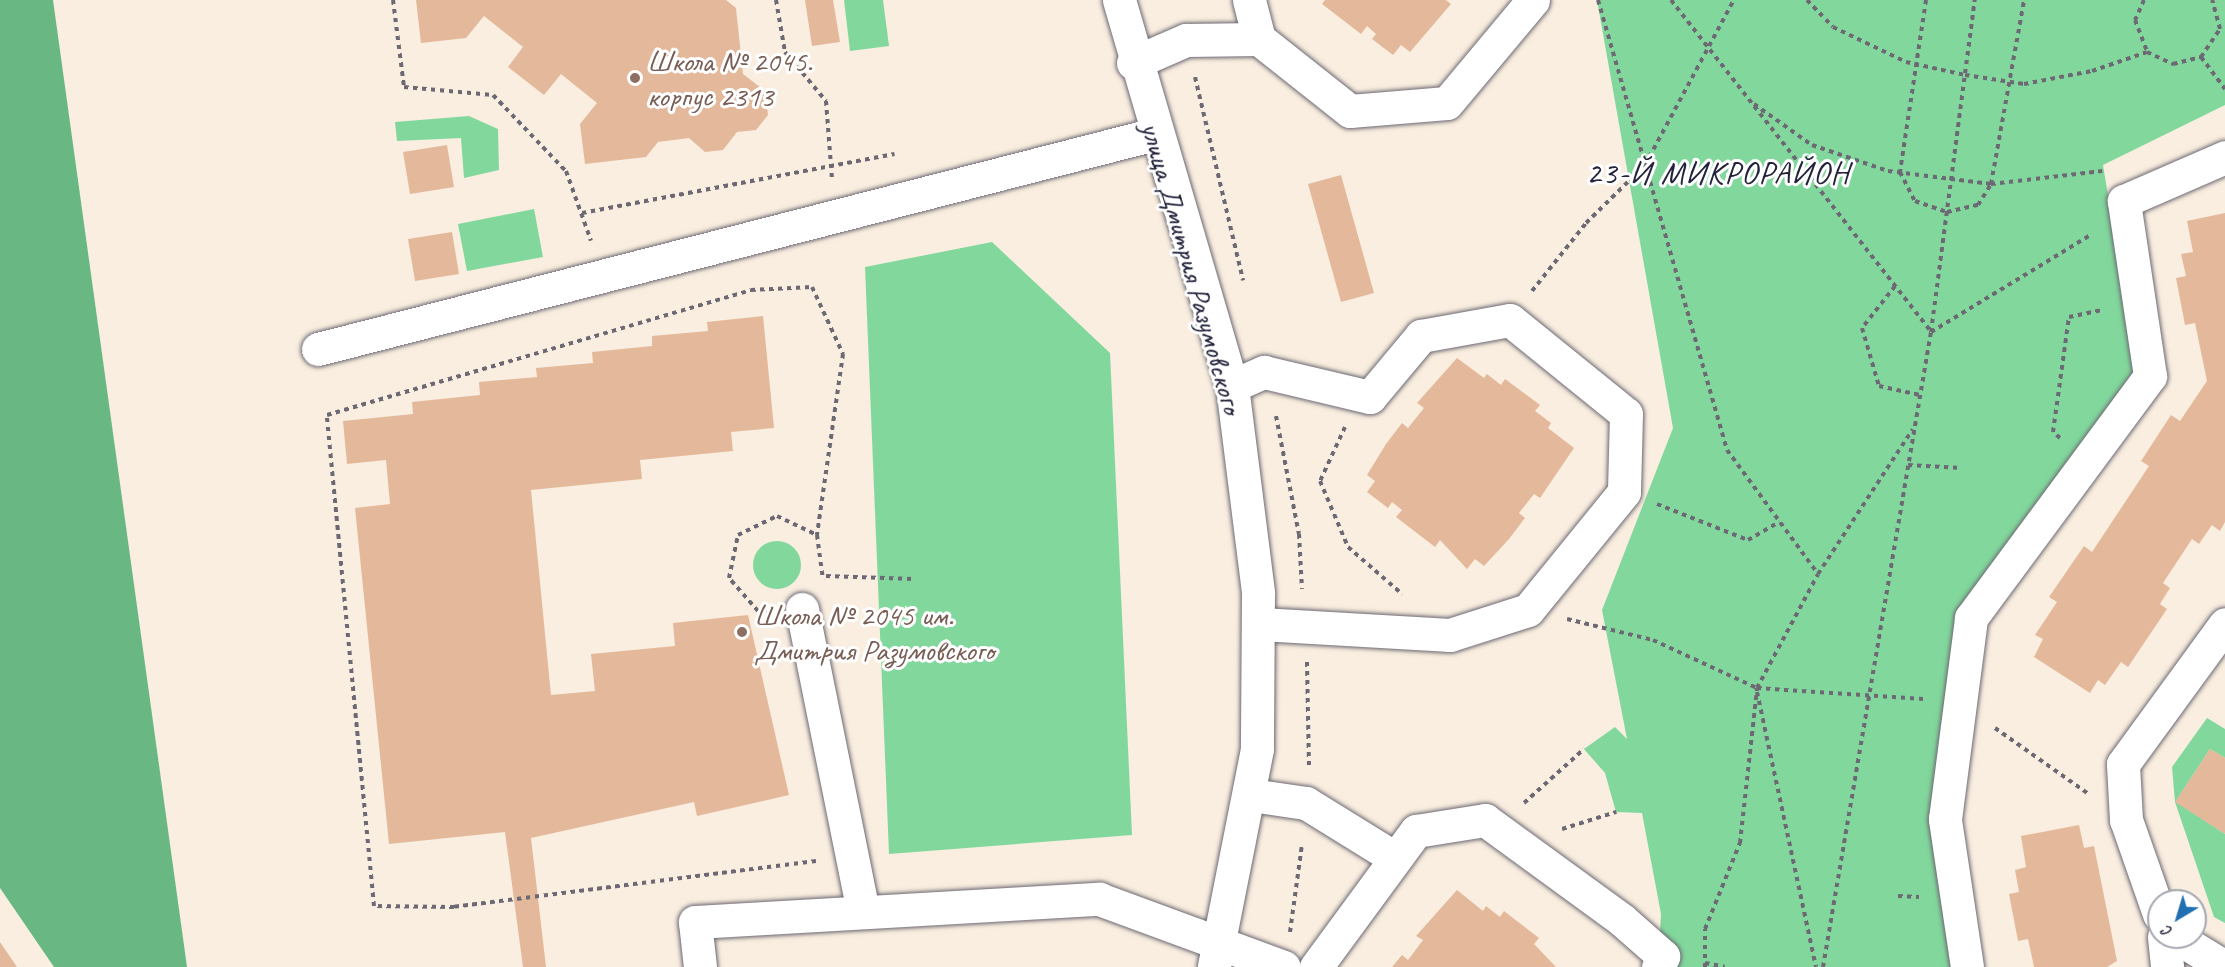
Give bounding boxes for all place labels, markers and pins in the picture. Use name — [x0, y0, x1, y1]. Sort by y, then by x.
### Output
place label: Школа № 2045. корпус 2313 — [647, 43, 812, 113]
marker: Школа № 2045. корпус 2313 — [628, 71, 642, 85]
place label: Школа № 2045 им. Дмитрия Разумовского — [754, 597, 994, 668]
marker: Школа № 2045 им. Дмитрия Разумовского — [735, 625, 749, 639]

